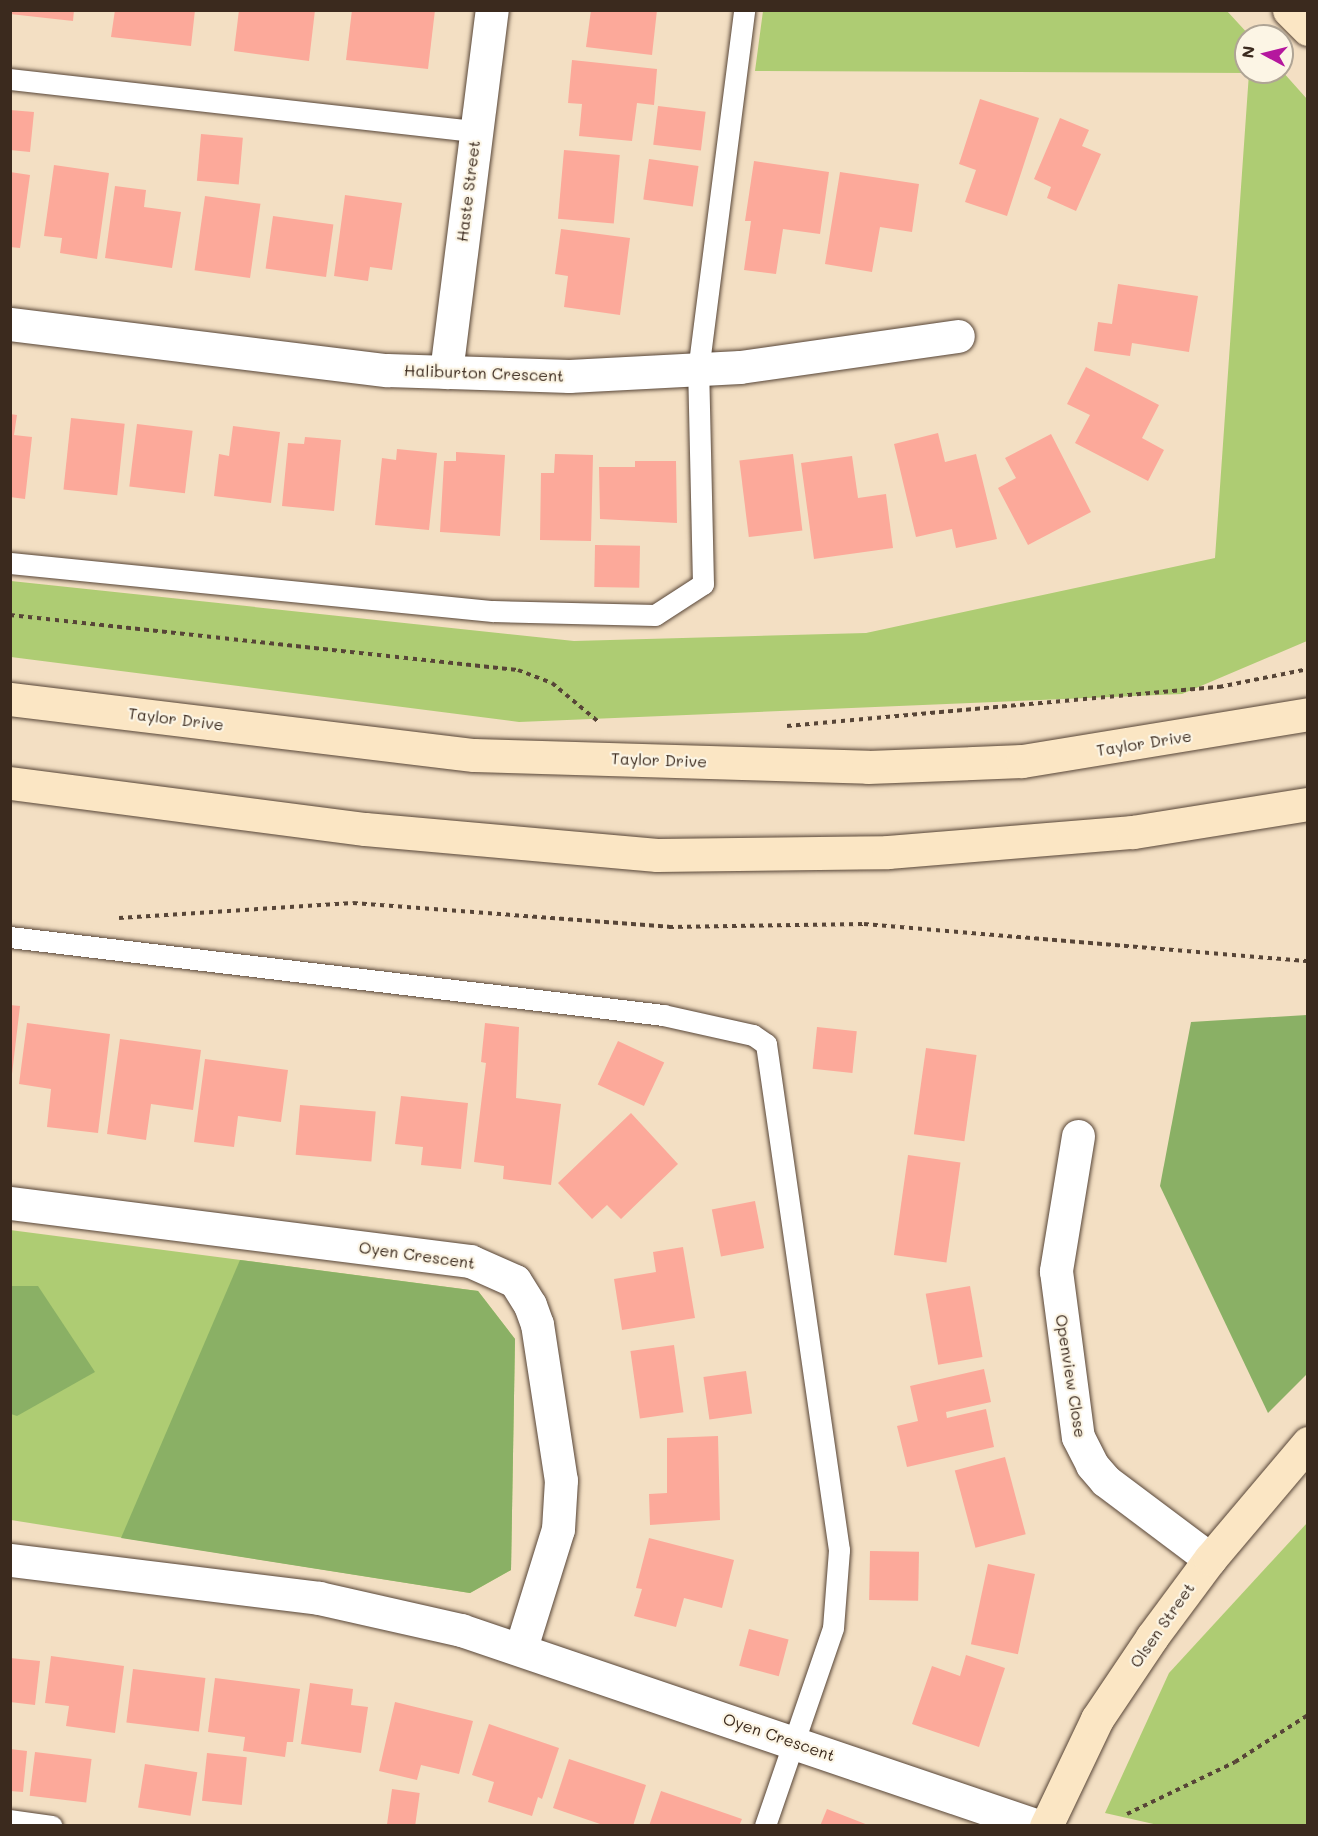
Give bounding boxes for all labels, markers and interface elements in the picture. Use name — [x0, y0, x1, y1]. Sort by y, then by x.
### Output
north arrow — [1234, 24, 1294, 84]
text: N — [1236, 45, 1259, 59]
street label: Haste Street — [452, 139, 484, 243]
street label: Haliburton Crescent — [404, 361, 564, 385]
street label: Taylor Drive — [127, 704, 225, 734]
street label: Taylor Drive — [1095, 726, 1193, 760]
street label: Taylor Drive — [611, 749, 707, 771]
street label: Oyen Crescent — [358, 1237, 476, 1273]
street label: Openview Close — [1052, 1313, 1090, 1439]
street label: Olsen Street — [1126, 1579, 1198, 1671]
street label: Oyen Crescent — [720, 1709, 838, 1765]

